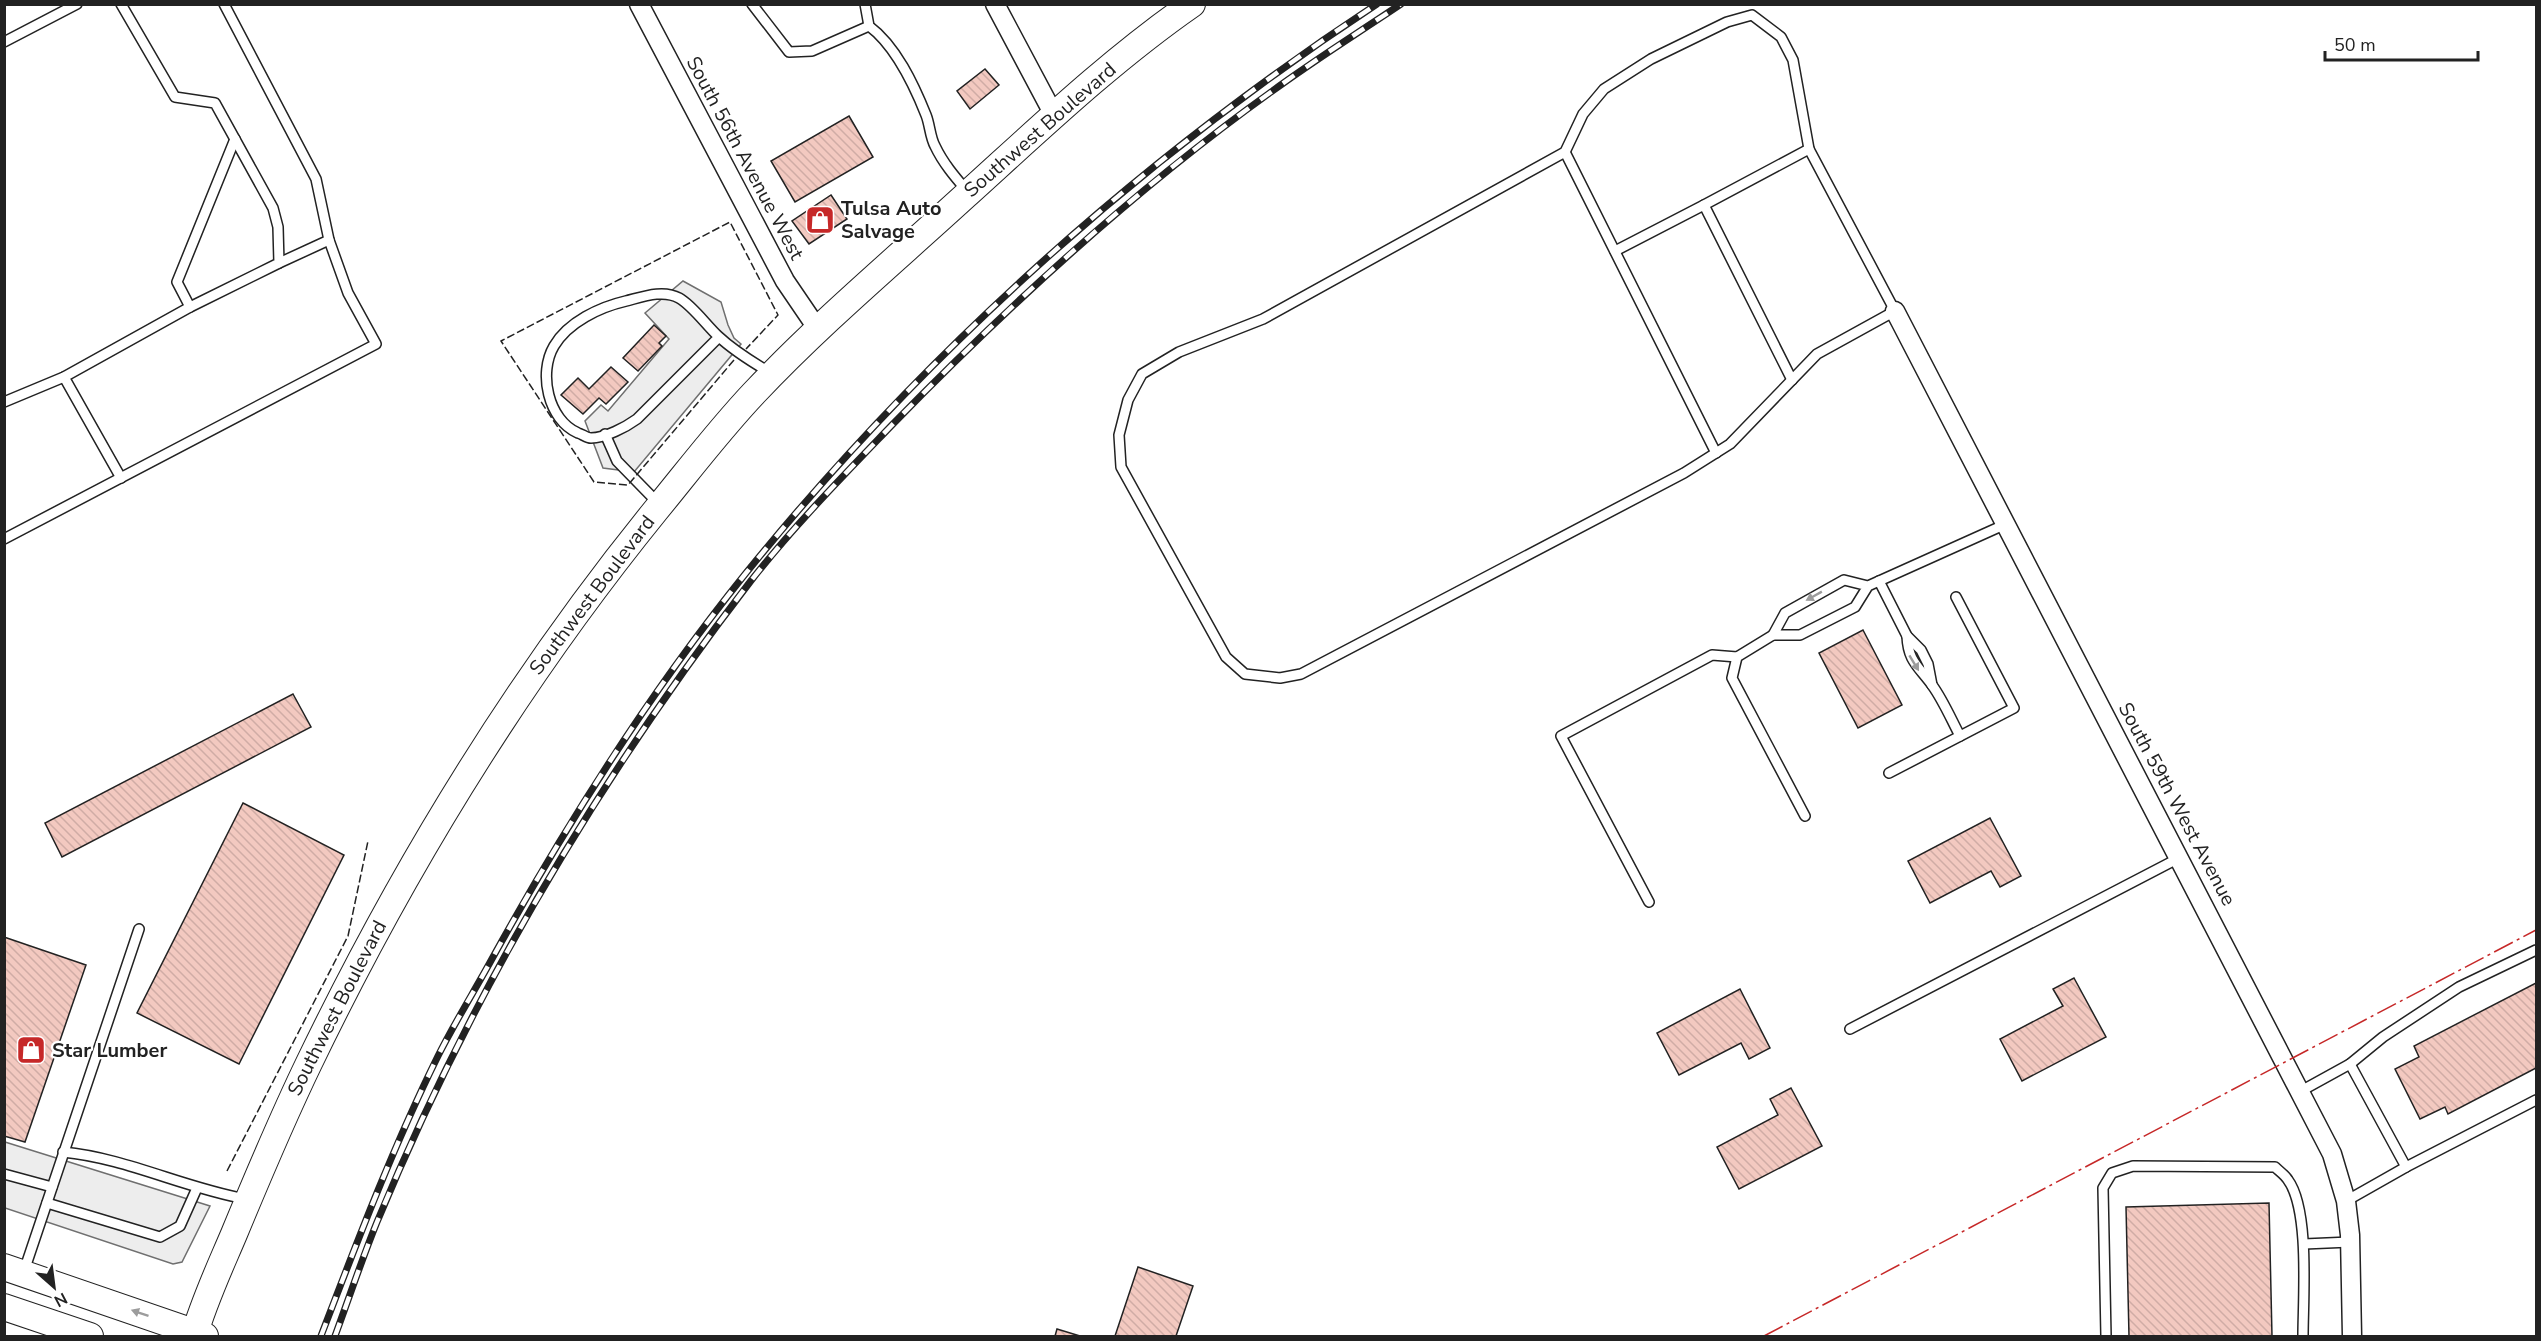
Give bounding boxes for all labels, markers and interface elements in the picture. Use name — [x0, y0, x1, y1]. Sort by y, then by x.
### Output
scale bar — [2325, 24, 2478, 62]
text: 50 m — [2334, 33, 2376, 57]
street label: South 56th Avenue West — [680, 52, 811, 265]
street label: Southwest Boulevard — [958, 56, 1122, 204]
place label: Tulsa Auto Salvage — [841, 195, 941, 245]
shop icon: Tulsa Auto Salvage — [804, 204, 836, 236]
street label: Southwest Boulevard — [523, 510, 661, 680]
one-way arrow — [1805, 591, 1822, 601]
one-way arrow — [1909, 655, 1920, 671]
street label: South 59th West Avenue — [2112, 698, 2242, 910]
street label: Southwest Boulevard — [281, 916, 393, 1100]
shop icon: Star Lumber — [15, 1034, 47, 1066]
place label: Star Lumber — [52, 1037, 167, 1064]
north arrow — [24, 1257, 84, 1317]
text: N — [50, 1287, 71, 1312]
one-way arrow — [131, 1307, 149, 1317]

